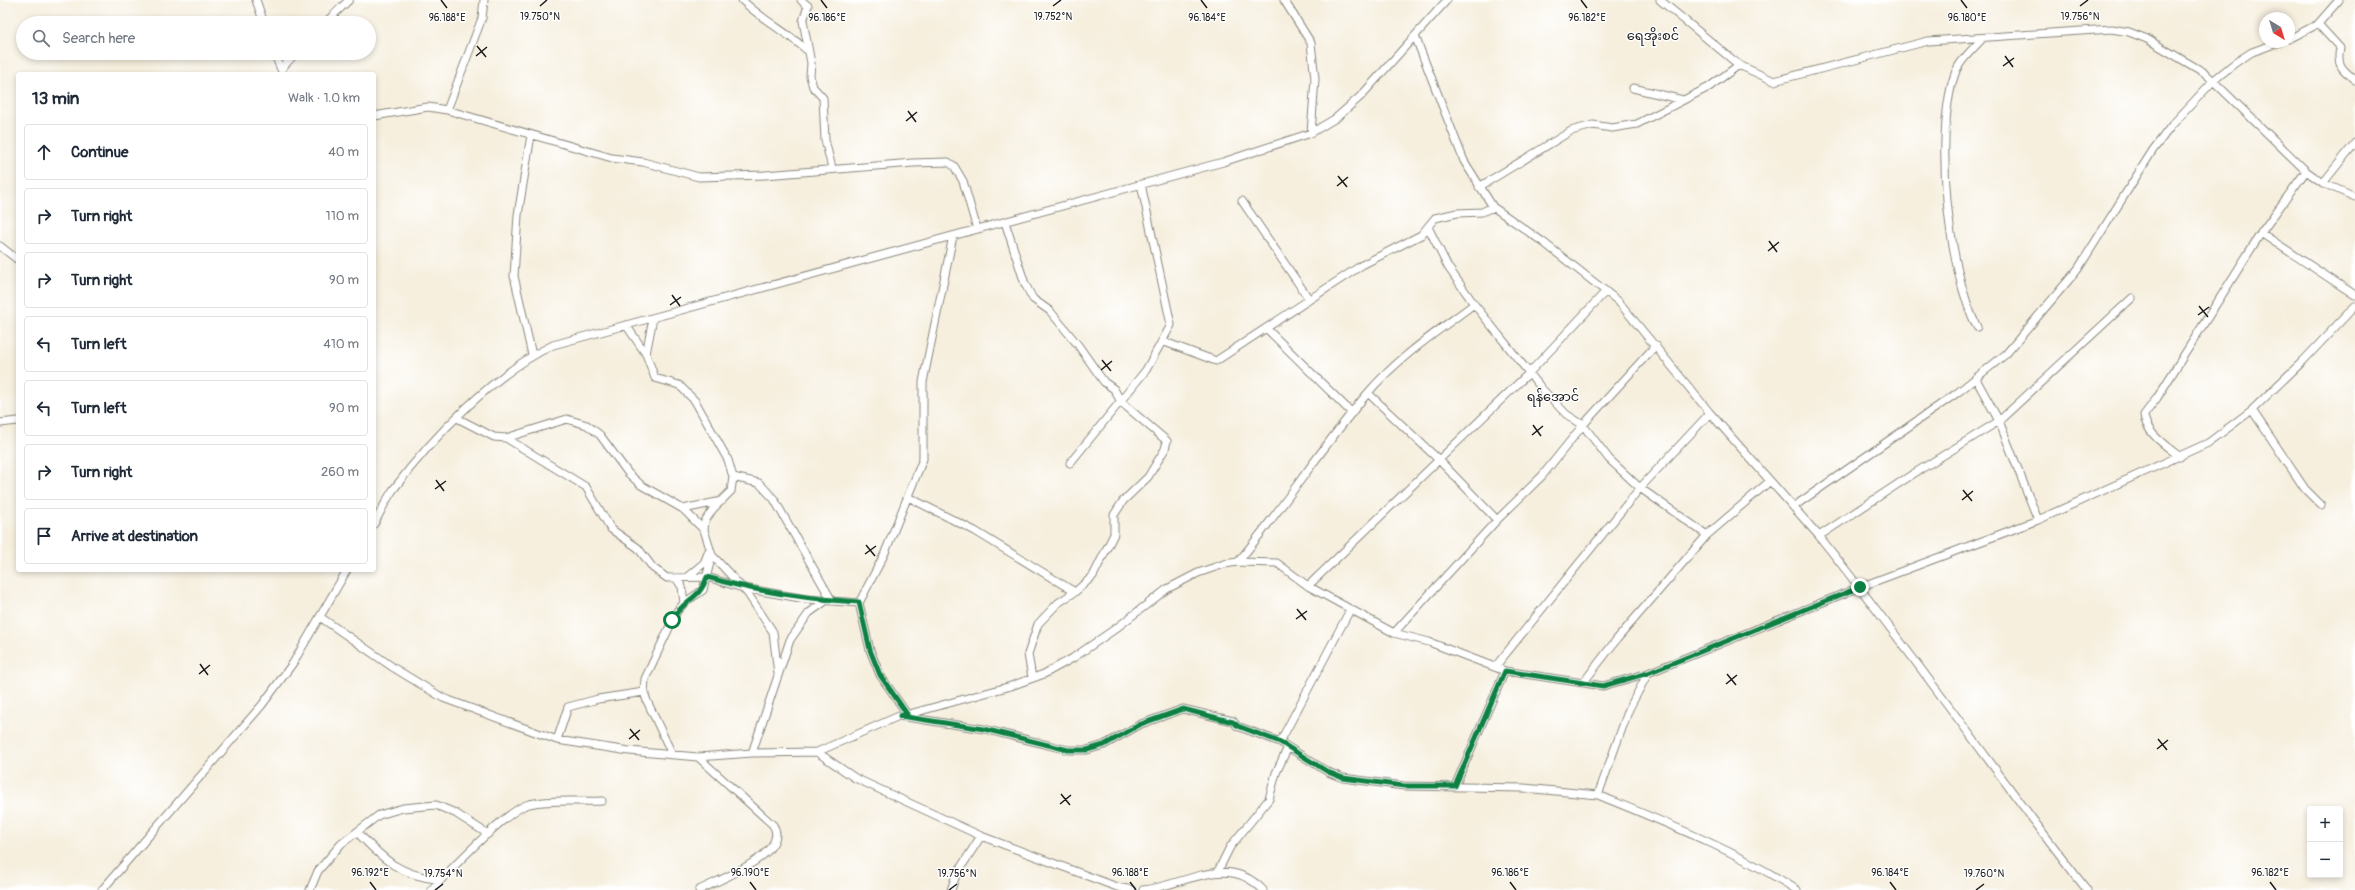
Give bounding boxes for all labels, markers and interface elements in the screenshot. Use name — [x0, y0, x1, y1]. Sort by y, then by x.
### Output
text: 19.750°N — [520, 11, 560, 23]
text: 19.752°N — [1034, 11, 1073, 23]
text: 19.756°N — [2061, 11, 2100, 23]
text: 96.188°E — [429, 12, 465, 24]
text: 96.186°E — [808, 12, 846, 24]
text: 96.184°E — [1188, 12, 1226, 24]
text: 96.182°E — [1568, 12, 1606, 24]
text: 96.180°E — [1948, 12, 1986, 24]
north arrow — [2259, 12, 2295, 48]
search box — [16, 16, 376, 60]
icon: search — [30, 27, 52, 49]
district label: ရေအိုးစင် — [1627, 27, 1679, 46]
text: Search here — [62, 29, 135, 48]
text: 13 min — [32, 88, 79, 109]
text: Walk · 1.0 km — [288, 90, 360, 106]
icon: ahead — [33, 141, 55, 163]
text: Continue — [71, 143, 129, 162]
text: 40 m — [328, 144, 359, 160]
icon: right — [33, 205, 55, 227]
text: Turn right — [71, 207, 132, 226]
text: 110 m — [326, 208, 359, 224]
icon: right — [33, 269, 55, 291]
text: Turn right — [71, 271, 132, 290]
text: 90 m — [329, 272, 359, 288]
icon: left — [33, 333, 55, 355]
text: Turn left — [71, 335, 127, 354]
text: 410 m — [323, 336, 359, 352]
district label: ရန်အောင် — [1527, 388, 1579, 407]
icon: left — [33, 397, 55, 419]
text: Turn left — [71, 399, 127, 418]
text: 90 m — [329, 400, 359, 416]
icon: right — [33, 461, 55, 483]
text: Turn right — [71, 463, 132, 482]
text: 260 m — [321, 464, 359, 480]
icon: arrive — [33, 525, 55, 547]
text: Arrive at destination — [71, 527, 198, 546]
route end — [1851, 578, 1869, 596]
route start — [663, 611, 681, 629]
map controls — [2307, 806, 2343, 878]
button: + — [2307, 806, 2343, 842]
button: − — [2307, 842, 2343, 878]
text: 96.192°E — [351, 867, 389, 879]
text: 96.190°E — [731, 867, 769, 879]
text: 96.188°E — [1112, 867, 1148, 879]
text: 96.186°E — [1491, 867, 1529, 879]
text: 96.184°E — [1871, 867, 1909, 879]
text: 96.182°E — [2251, 867, 2289, 879]
text: 19.754°N — [424, 868, 463, 880]
text: 19.756°N — [938, 868, 977, 880]
text: 19.760°N — [1964, 868, 2004, 880]

